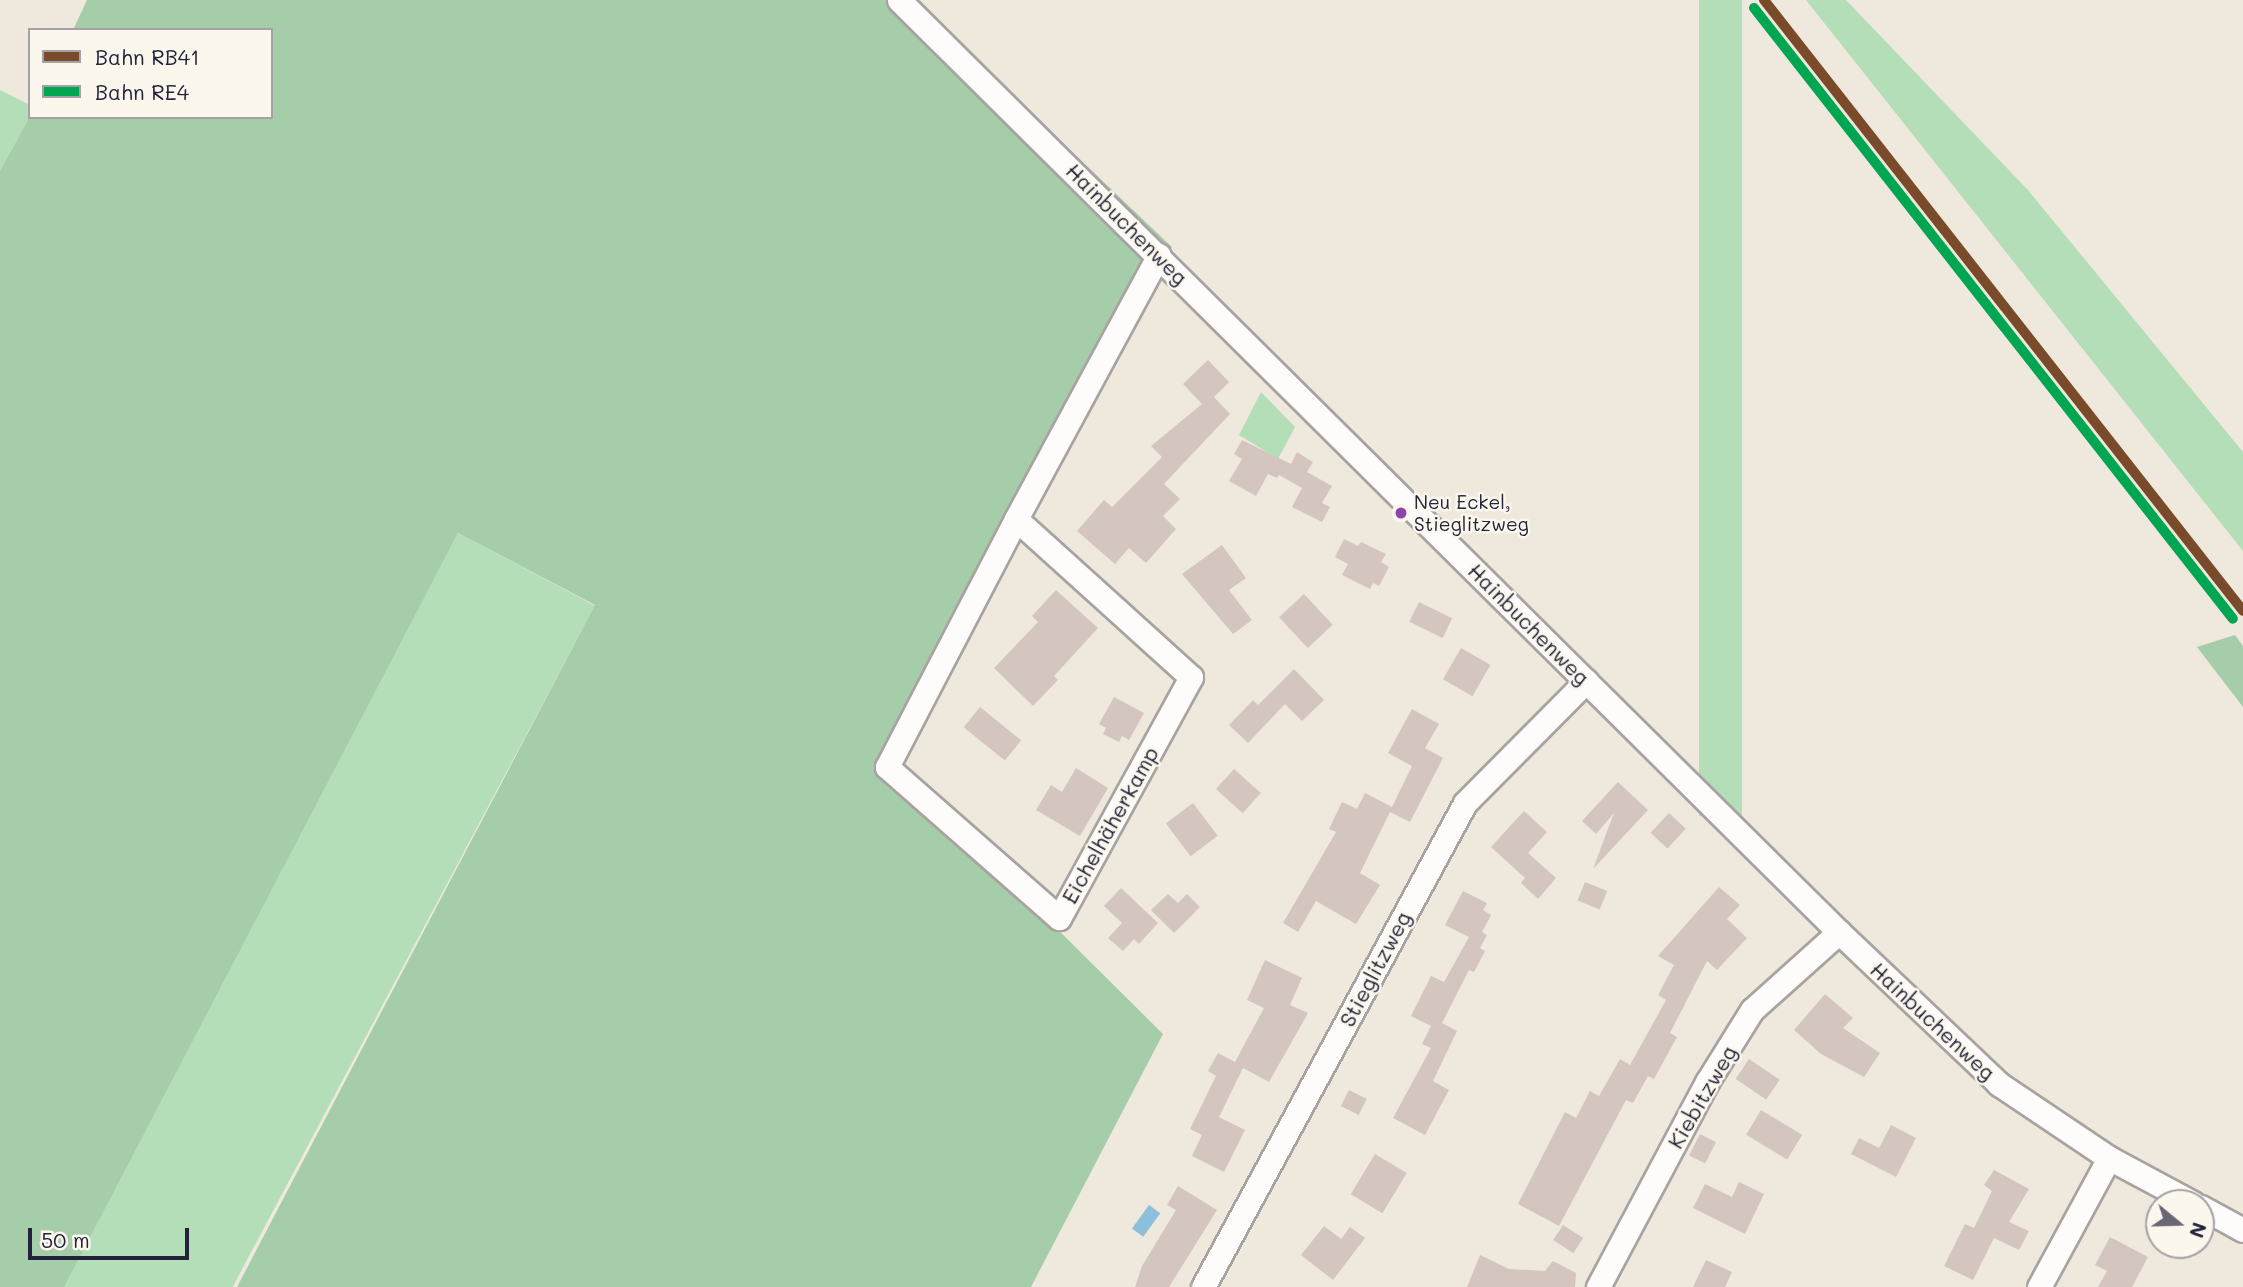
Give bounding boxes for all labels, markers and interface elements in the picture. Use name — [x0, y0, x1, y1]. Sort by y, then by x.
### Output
legend — [28, 28, 273, 119]
text: Bahn RB41 — [95, 43, 200, 70]
text: Bahn RE4 — [95, 78, 189, 105]
street label: Hainbuchenweg — [1061, 158, 1193, 290]
place label: Neu Eckel, Stieglitzweg — [1414, 491, 1529, 535]
marker: Neu Eckel, Stieglitzweg — [1394, 506, 1408, 520]
street label: Hainbuchenweg — [1463, 558, 1595, 690]
street label: Eichelhäherkamp — [1057, 742, 1163, 908]
street label: Stieglitzweg — [1334, 907, 1416, 1031]
street label: Hainbuchenweg — [1865, 957, 2001, 1085]
street label: Kiebitzweg — [1662, 1041, 1742, 1153]
north arrow — [2145, 1189, 2215, 1259]
scale bar — [32, 1214, 192, 1258]
text: N — [2184, 1219, 2213, 1241]
text: 50 m — [41, 1226, 90, 1253]

